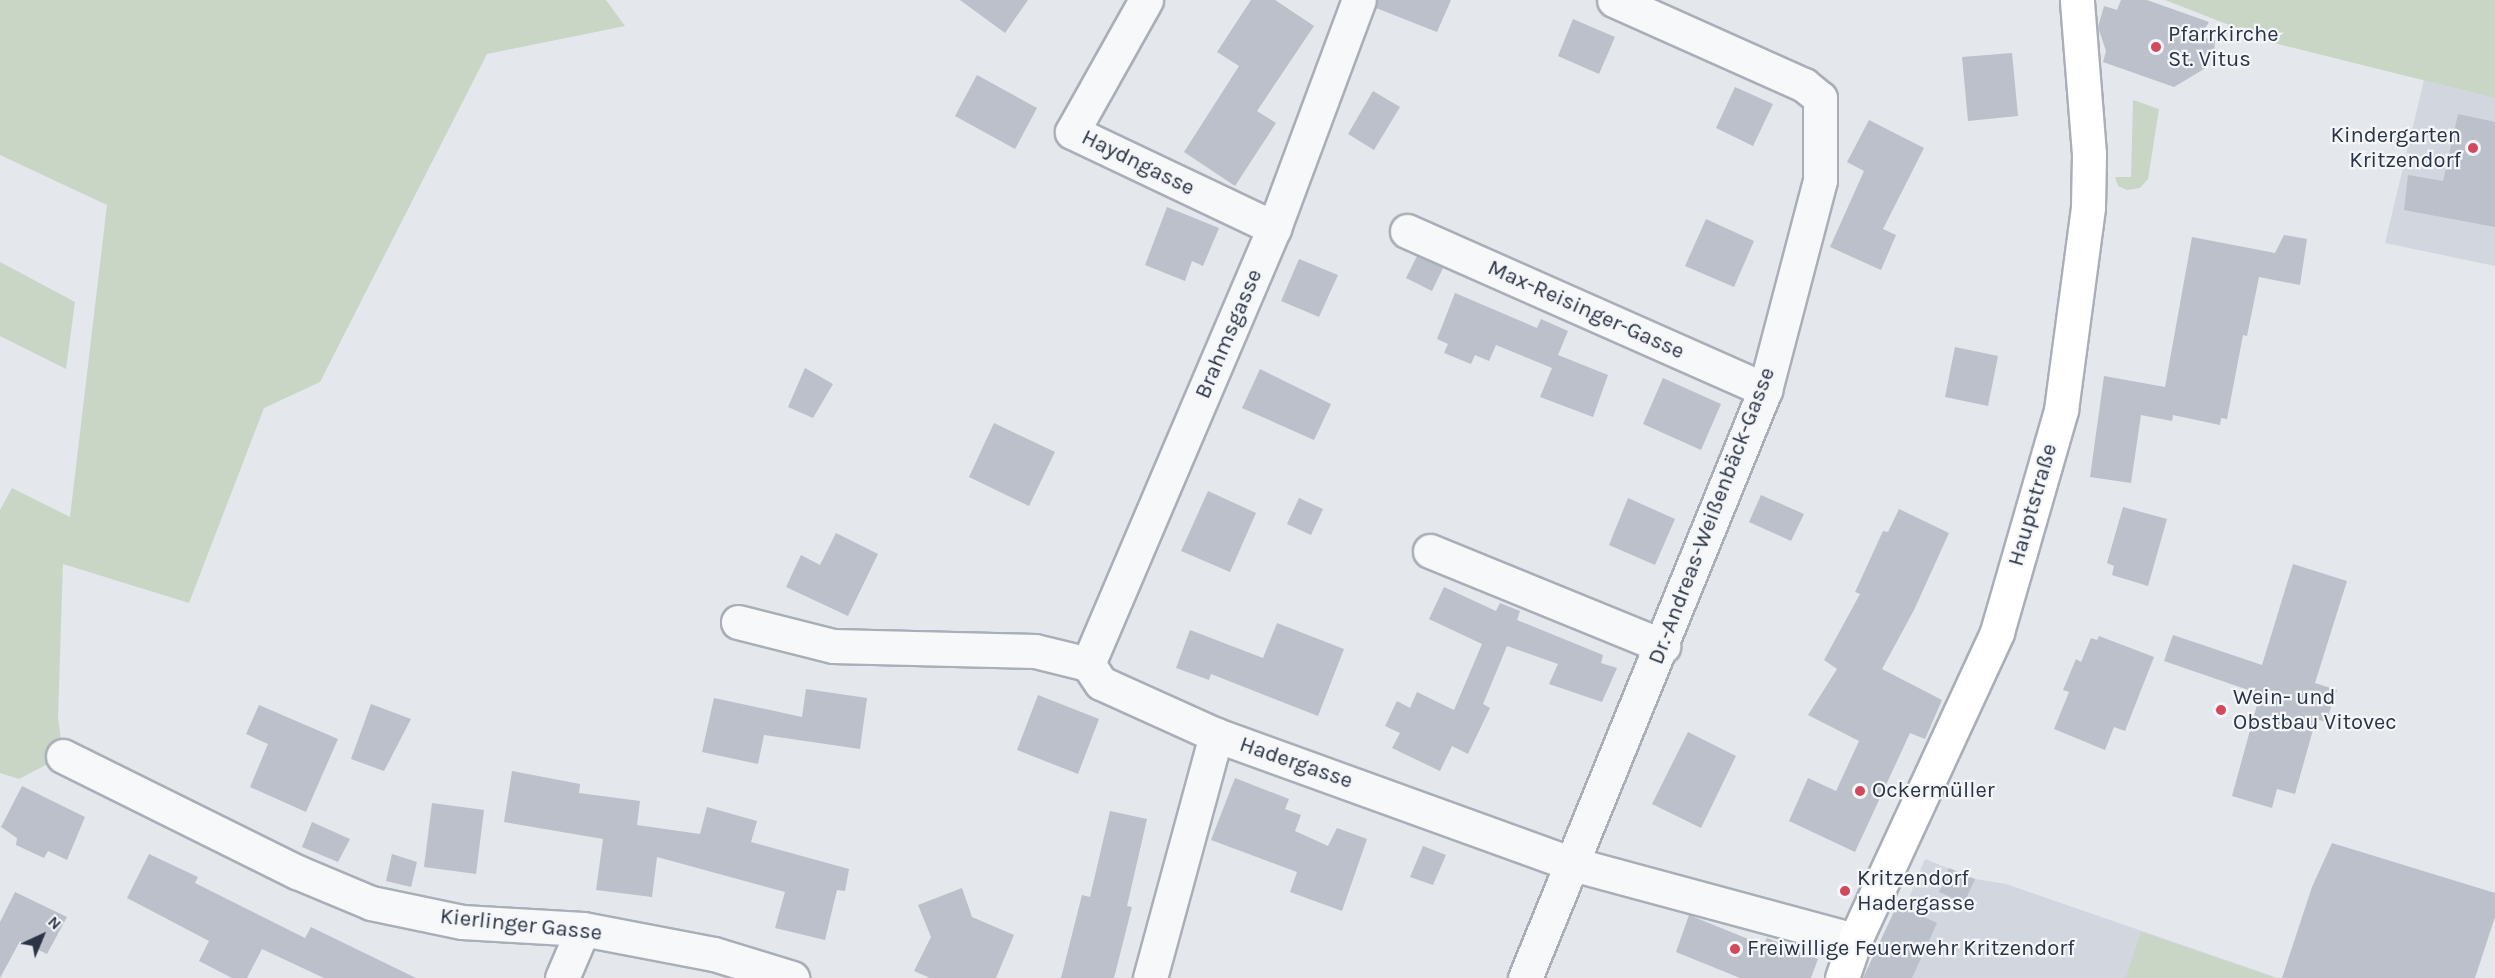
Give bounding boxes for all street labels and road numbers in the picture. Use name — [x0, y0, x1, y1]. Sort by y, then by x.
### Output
street label: Haydngasse — [1077, 124, 1199, 202]
street label: Max-Reisinger-Gasse — [1484, 255, 1688, 365]
street label: Brahmsgasse — [1190, 265, 1268, 403]
street label: Dr.-Andreas-Weißenbäck-Gasse — [1643, 364, 1781, 668]
street label: Hauptstraße — [2003, 441, 2063, 569]
street label: Hadergasse — [1236, 731, 1356, 795]
street label: Kierlinger Gasse — [439, 903, 603, 947]

